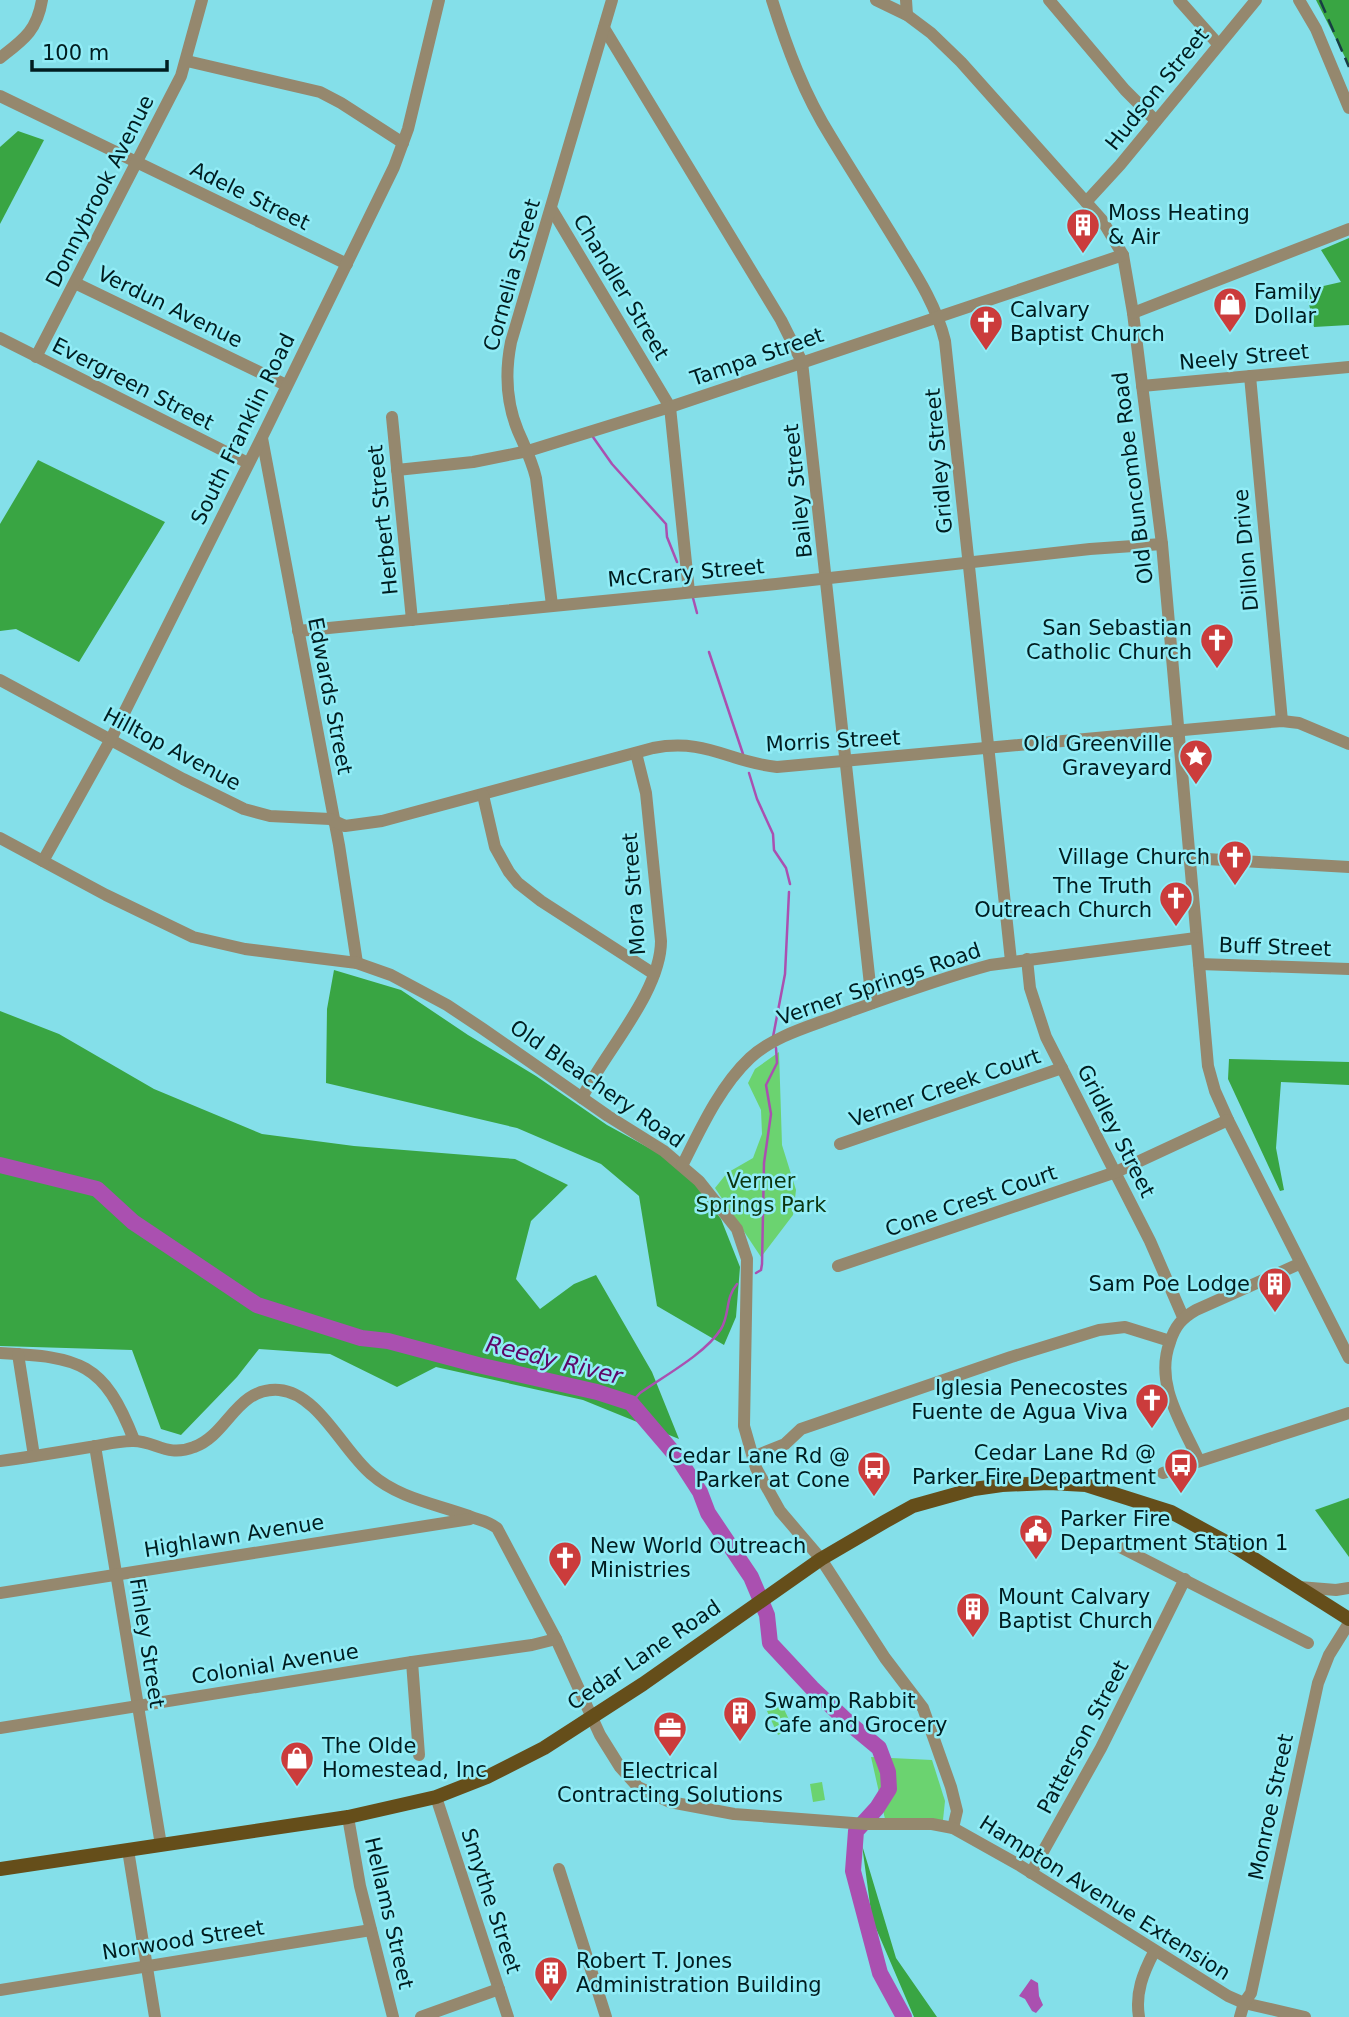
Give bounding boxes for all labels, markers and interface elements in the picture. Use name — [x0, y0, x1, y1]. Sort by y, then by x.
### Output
street label: Hudson Street — [1100, 23, 1214, 155]
scale bar — [32, 28, 166, 72]
text: 100 m — [42, 41, 109, 65]
street label: Donnybrook Avenue — [41, 91, 159, 291]
street label: Adele Street — [187, 157, 313, 235]
street label: Cornelia Street — [479, 196, 545, 354]
place label: Moss Heating & Air — [1108, 201, 1250, 249]
building icon: Moss Heating & Air — [1064, 206, 1102, 255]
street label: Chandler Street — [568, 210, 674, 364]
street label: Verdun Avenue — [93, 261, 247, 353]
place label: Family Dollar — [1254, 280, 1322, 328]
shop icon: Family Dollar — [1211, 285, 1249, 334]
place label: Calvary Baptist Church — [1010, 298, 1165, 346]
church icon: Calvary Baptist Church — [967, 303, 1005, 352]
street label: Tampa Street — [686, 323, 827, 391]
street label: South Franklin Road — [186, 330, 300, 528]
street label: Evergreen Street — [48, 333, 218, 435]
street label: Neely Street — [1178, 339, 1310, 375]
street label: Old Buncombe Road — [1108, 370, 1158, 586]
street label: Gridley Street — [921, 387, 957, 535]
street label: Bailey Street — [779, 423, 817, 559]
street label: Herbert Street — [363, 444, 403, 596]
street label: Dillon Drive — [1229, 488, 1263, 612]
street label: McCrary Street — [607, 554, 765, 592]
street label: Edwards Street — [303, 615, 357, 777]
place label: San Sebastian Catholic Church — [1026, 616, 1192, 664]
church icon: San Sebastian Catholic Church — [1198, 621, 1236, 670]
street label: Hilltop Avenue — [99, 703, 245, 795]
street label: Morris Street — [765, 725, 901, 757]
place label: Old Greenville Graveyard — [1023, 732, 1172, 780]
place icon: Old Greenville Graveyard — [1177, 737, 1215, 786]
street label: Mora Street — [618, 832, 650, 956]
church icon: Village Church — [1216, 838, 1254, 887]
place label: Village Church — [1058, 845, 1210, 869]
place label: The Truth Outreach Church — [974, 874, 1152, 922]
church icon: The Truth Outreach Church — [1157, 879, 1195, 928]
street label: Buff Street — [1218, 933, 1332, 961]
street label: Verner Springs Road — [774, 938, 984, 1030]
street label: Old Bleachery Road — [505, 1015, 689, 1153]
street label: Verner Creek Court — [846, 1044, 1044, 1132]
street label: Gridley Street — [1072, 1061, 1160, 1201]
street label: Cone Crest Court — [882, 1160, 1060, 1242]
park label: Verner Springs Park — [696, 1169, 827, 1217]
building icon: Sam Poe Lodge — [1256, 1265, 1294, 1314]
place label: Sam Poe Lodge — [1089, 1272, 1250, 1296]
water label: Reedy River — [483, 1331, 626, 1390]
place label: Iglesia Penecostes Fuente de Agua Viva — [911, 1376, 1128, 1424]
church icon: Iglesia Penecostes Fuente de Agua Viva — [1133, 1381, 1171, 1430]
place label: Cedar Lane Rd @ Parker Fire Department — [912, 1441, 1156, 1489]
place label: Cedar Lane Rd @ Parker at Cone — [668, 1444, 850, 1492]
bus stop icon: Cedar Lane Rd @ Parker Fire Department — [1162, 1446, 1200, 1495]
bus stop icon: Cedar Lane Rd @ Parker at Cone — [855, 1449, 893, 1498]
place label: Parker Fire Department Station 1 — [1060, 1507, 1288, 1555]
street label: Highlawn Avenue — [142, 1510, 326, 1562]
public building icon: Parker Fire Department Station 1 — [1017, 1512, 1055, 1561]
place label: New World Outreach Ministries — [590, 1534, 806, 1582]
church icon: New World Outreach Ministries — [546, 1539, 584, 1588]
street label: Finley Street — [125, 1576, 169, 1710]
place label: Mount Calvary Baptist Church — [998, 1585, 1153, 1633]
building icon: Mount Calvary Baptist Church — [954, 1590, 992, 1639]
street label: Cedar Lane Road — [563, 1595, 725, 1715]
street label: Colonial Avenue — [190, 1639, 360, 1689]
street label: Patterson Street — [1032, 1656, 1134, 1818]
place label: Swamp Rabbit Cafe and Grocery — [764, 1689, 948, 1737]
building icon: Swamp Rabbit Cafe and Grocery — [721, 1694, 759, 1743]
office icon: Electrical Contracting Solutions — [651, 1709, 689, 1758]
street label: Monroe Street — [1244, 1732, 1298, 1882]
place label: The Olde Homestead, Inc — [321, 1734, 487, 1782]
shop icon: The Olde Homestead, Inc — [278, 1739, 316, 1788]
place label: Electrical Contracting Solutions — [557, 1759, 783, 1807]
street label: Hampton Avenue Extension — [975, 1811, 1235, 1985]
street label: Smythe Street — [456, 1825, 526, 1977]
street label: Hellams Street — [360, 1835, 418, 1991]
street label: Norwood Street — [100, 1915, 266, 1965]
place label: Robert T. Jones Administration Building — [576, 1949, 822, 1997]
building icon: Robert T. Jones Administration Building — [532, 1954, 570, 2003]

